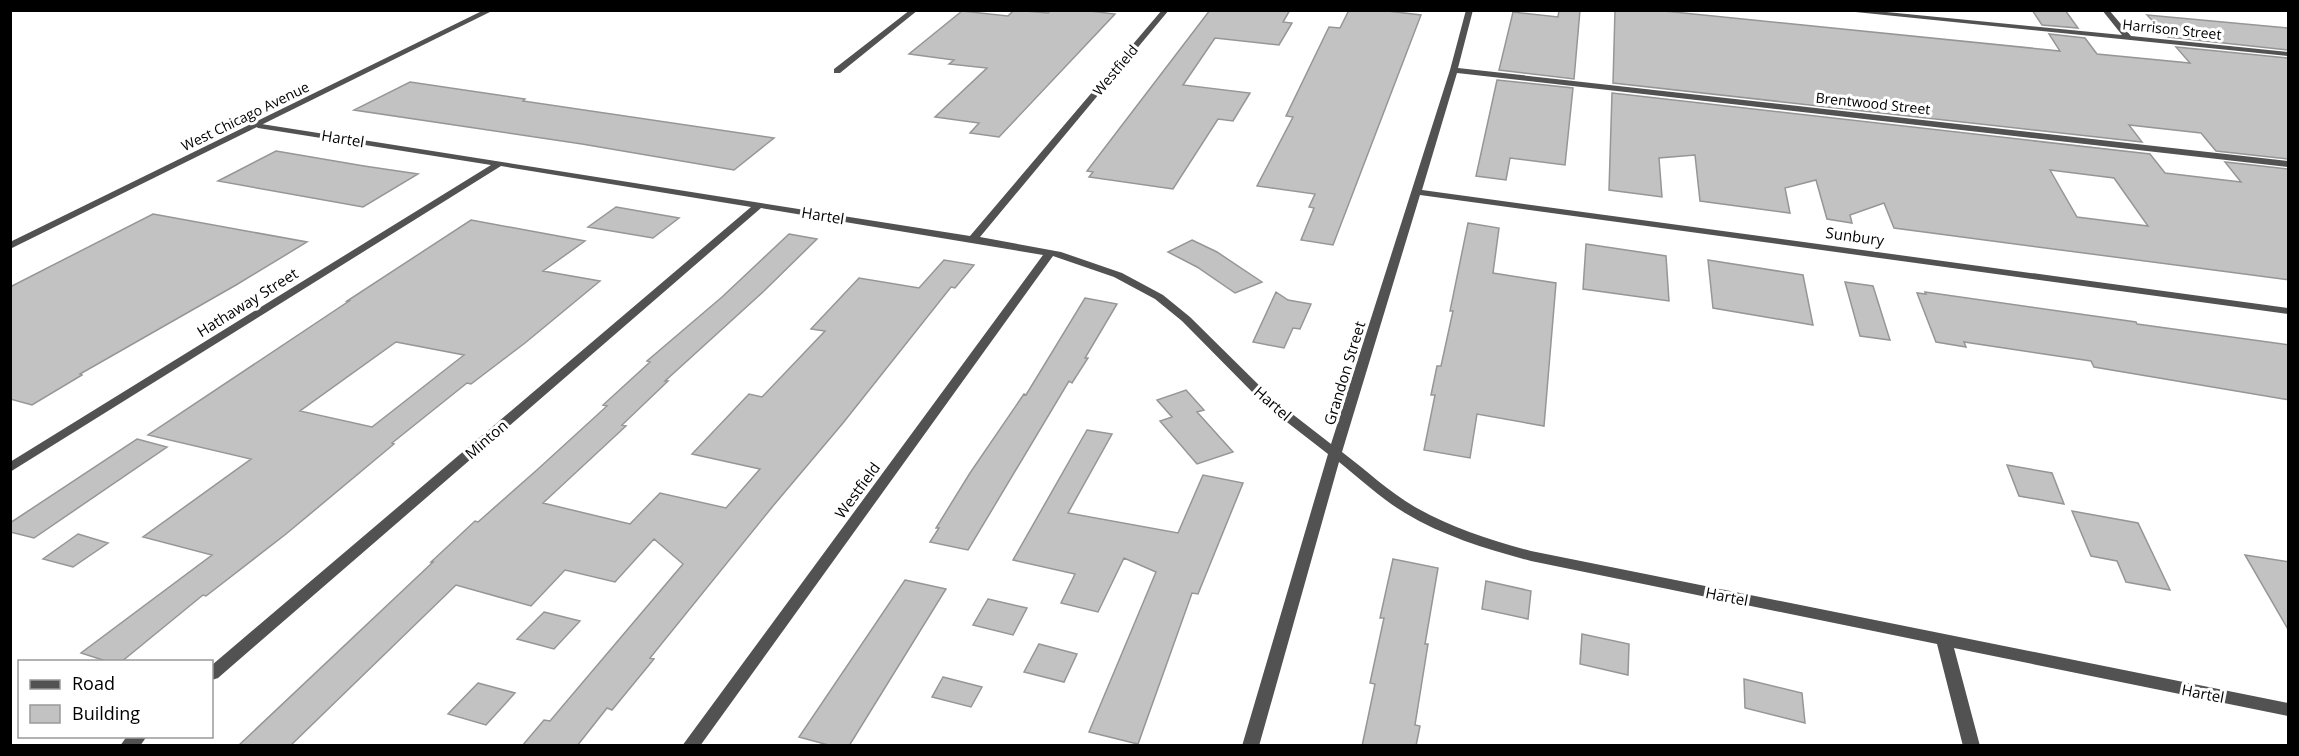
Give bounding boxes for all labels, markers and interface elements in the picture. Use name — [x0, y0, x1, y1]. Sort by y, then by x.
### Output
street label: Harrison Street — [2122, 14, 2222, 44]
street label: Westfield — [1088, 41, 1142, 99]
street label: West Chicago Avenue — [178, 77, 312, 155]
street label: Brentwood Street — [1815, 88, 1931, 118]
street label: Hartel — [320, 125, 366, 151]
street label: Hartel — [800, 202, 846, 228]
street label: Sunbury — [1825, 222, 1886, 250]
street label: Hathaway Street — [193, 263, 301, 341]
street label: Grandon Street — [1319, 319, 1369, 427]
street label: Hartel — [1250, 381, 1296, 425]
street label: Minton — [461, 415, 511, 463]
street label: Westfield — [830, 458, 884, 522]
street label: Hartel — [1704, 582, 1750, 610]
legend — [18, 660, 213, 738]
text: Road — [72, 671, 115, 695]
street label: Hartel — [2180, 679, 2226, 707]
text: Building — [72, 701, 140, 725]

